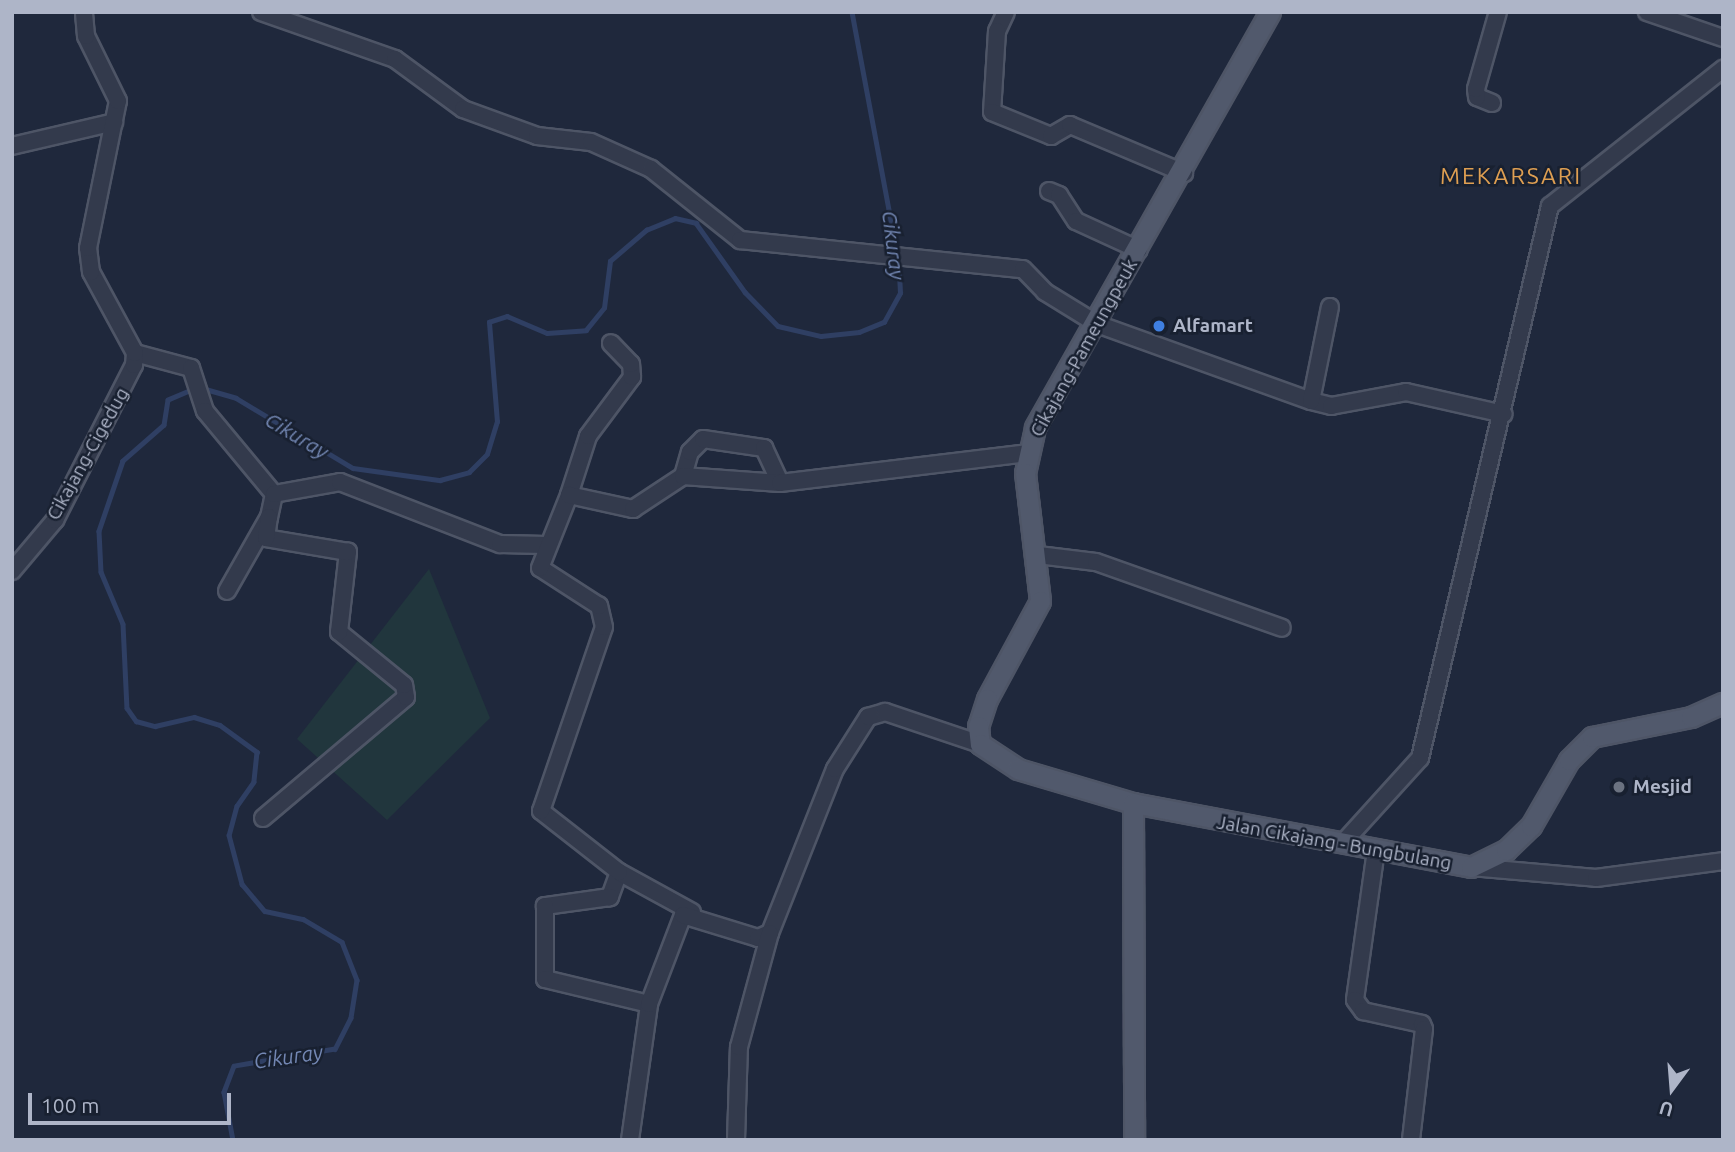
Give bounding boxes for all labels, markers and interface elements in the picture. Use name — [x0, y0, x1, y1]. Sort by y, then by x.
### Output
district label: MEKARSARI — [1441, 162, 1581, 190]
water label: Cikuray — [877, 209, 911, 281]
street label: Cikajang-Pameungpeuk — [1026, 255, 1142, 441]
place label: Alfamart — [1173, 315, 1253, 337]
marker: Alfamart — [1151, 318, 1167, 334]
street label: Cikajang-Cigedug — [42, 384, 134, 524]
water label: Cikuray — [261, 406, 333, 464]
place label: Mesjid — [1633, 776, 1692, 798]
marker: Mesjid — [1611, 779, 1627, 795]
street label: Jalan Cikajang - Bungbulang — [1215, 811, 1453, 875]
water label: Cikuray — [252, 1039, 324, 1073]
north arrow — [1637, 1054, 1707, 1124]
scale bar — [32, 1078, 234, 1122]
text: 100 m — [41, 1093, 99, 1117]
text: U — [1657, 1097, 1676, 1122]

